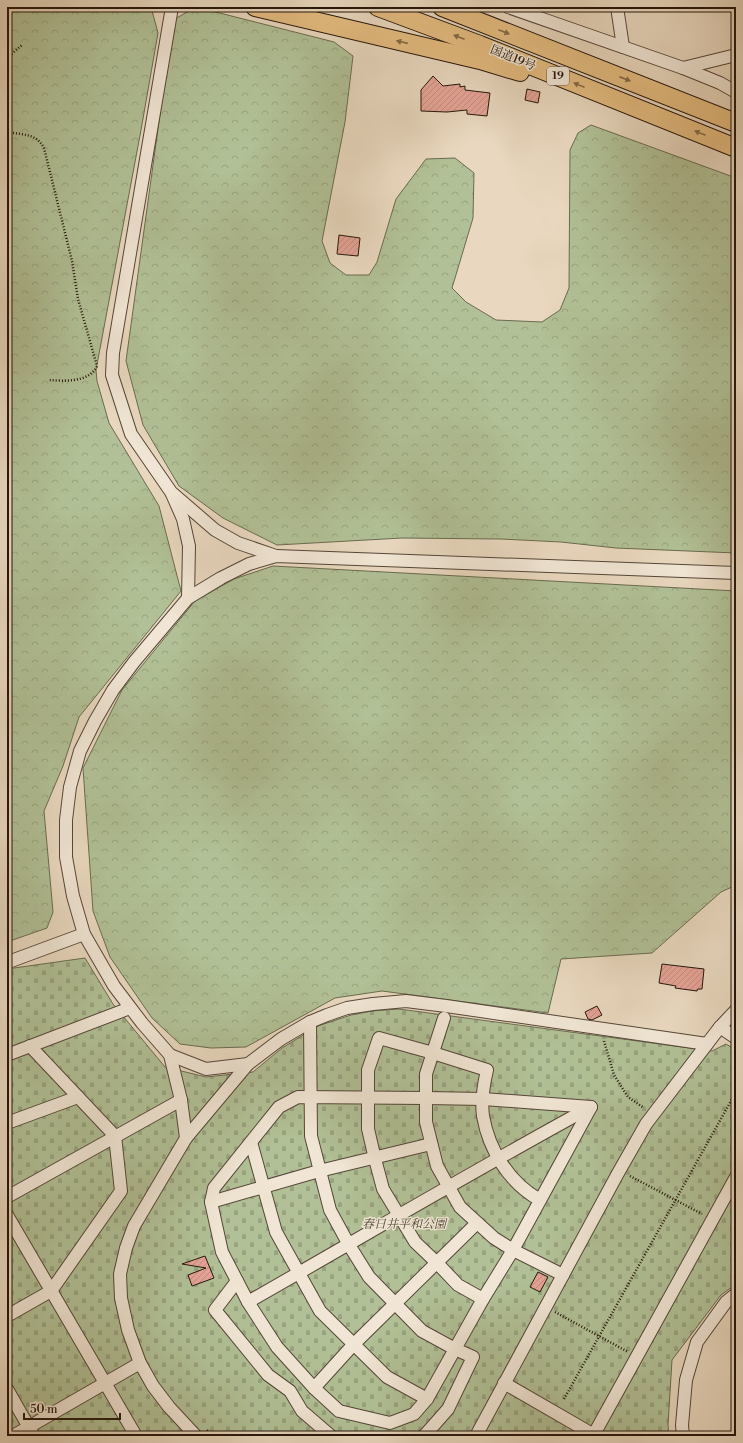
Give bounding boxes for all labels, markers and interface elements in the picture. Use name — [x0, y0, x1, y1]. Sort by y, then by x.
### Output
one-way arrow — [498, 29, 510, 35]
one-way arrow — [452, 33, 464, 39]
one-way arrow — [396, 38, 408, 44]
street label: 国道19号 — [488, 42, 538, 74]
road number: 19 — [547, 67, 569, 85]
one-way arrow — [619, 77, 631, 83]
one-way arrow — [573, 81, 585, 87]
one-way arrow — [693, 130, 705, 136]
park label: 春日井平和公園 — [362, 1217, 448, 1232]
scale bar — [24, 1395, 120, 1421]
text: 50 m — [30, 1402, 58, 1417]

